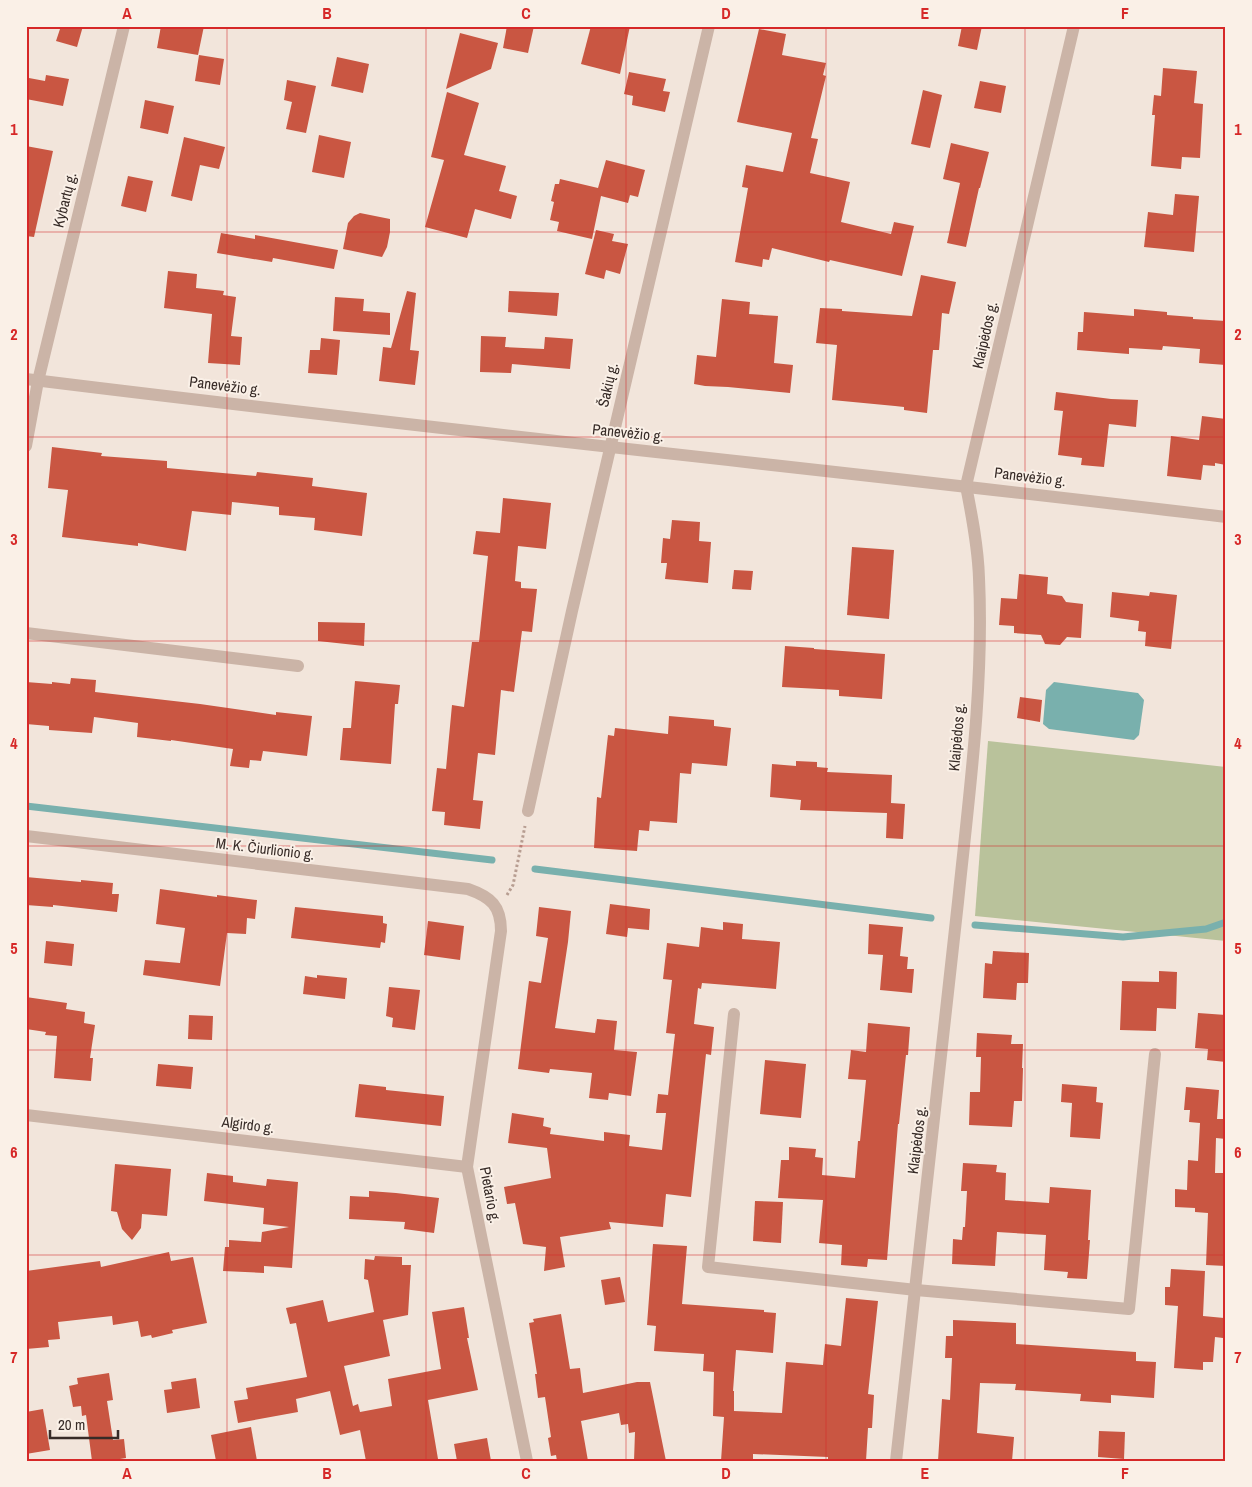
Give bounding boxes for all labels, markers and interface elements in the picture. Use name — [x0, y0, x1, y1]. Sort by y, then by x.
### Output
text: A — [122, 2, 132, 24]
text: B — [322, 2, 332, 24]
text: C — [521, 2, 531, 24]
text: D — [721, 2, 731, 24]
text: E — [921, 2, 930, 24]
text: F — [1121, 2, 1129, 24]
text: 1 — [10, 118, 18, 140]
text: 1 — [1234, 118, 1242, 140]
street label: Kybartų g. — [48, 170, 81, 230]
street label: Klaipėdos g. — [967, 299, 1002, 371]
text: 2 — [10, 323, 18, 345]
text: 2 — [1234, 323, 1242, 345]
street label: Šakių g. — [592, 361, 623, 409]
street label: Panevėžio g. — [188, 371, 262, 400]
street label: Panevėžio g. — [591, 418, 665, 447]
street label: Panevėžio g. — [993, 462, 1067, 491]
text: 3 — [10, 528, 18, 550]
text: 3 — [1234, 528, 1242, 550]
street label: Klaipėdos g. — [943, 702, 970, 772]
text: 4 — [10, 732, 18, 754]
text: 4 — [1234, 732, 1242, 754]
street label: M. K. Čiurlionio g. — [215, 832, 316, 865]
text: 5 — [10, 937, 18, 959]
text: 5 — [1234, 937, 1242, 959]
street label: Klaipėdos g. — [902, 1105, 931, 1175]
street label: Algirdo g. — [220, 1111, 275, 1138]
text: 6 — [10, 1141, 18, 1163]
text: 6 — [1234, 1141, 1242, 1163]
street label: Pietario g. — [475, 1165, 506, 1225]
text: 7 — [10, 1346, 18, 1368]
text: 7 — [1234, 1346, 1242, 1368]
scale bar — [50, 1407, 118, 1439]
text: 20 m — [58, 1414, 85, 1435]
text: A — [122, 1462, 132, 1484]
text: B — [322, 1462, 332, 1484]
text: C — [521, 1462, 531, 1484]
text: D — [721, 1462, 731, 1484]
text: E — [921, 1462, 930, 1484]
text: F — [1121, 1462, 1129, 1484]

